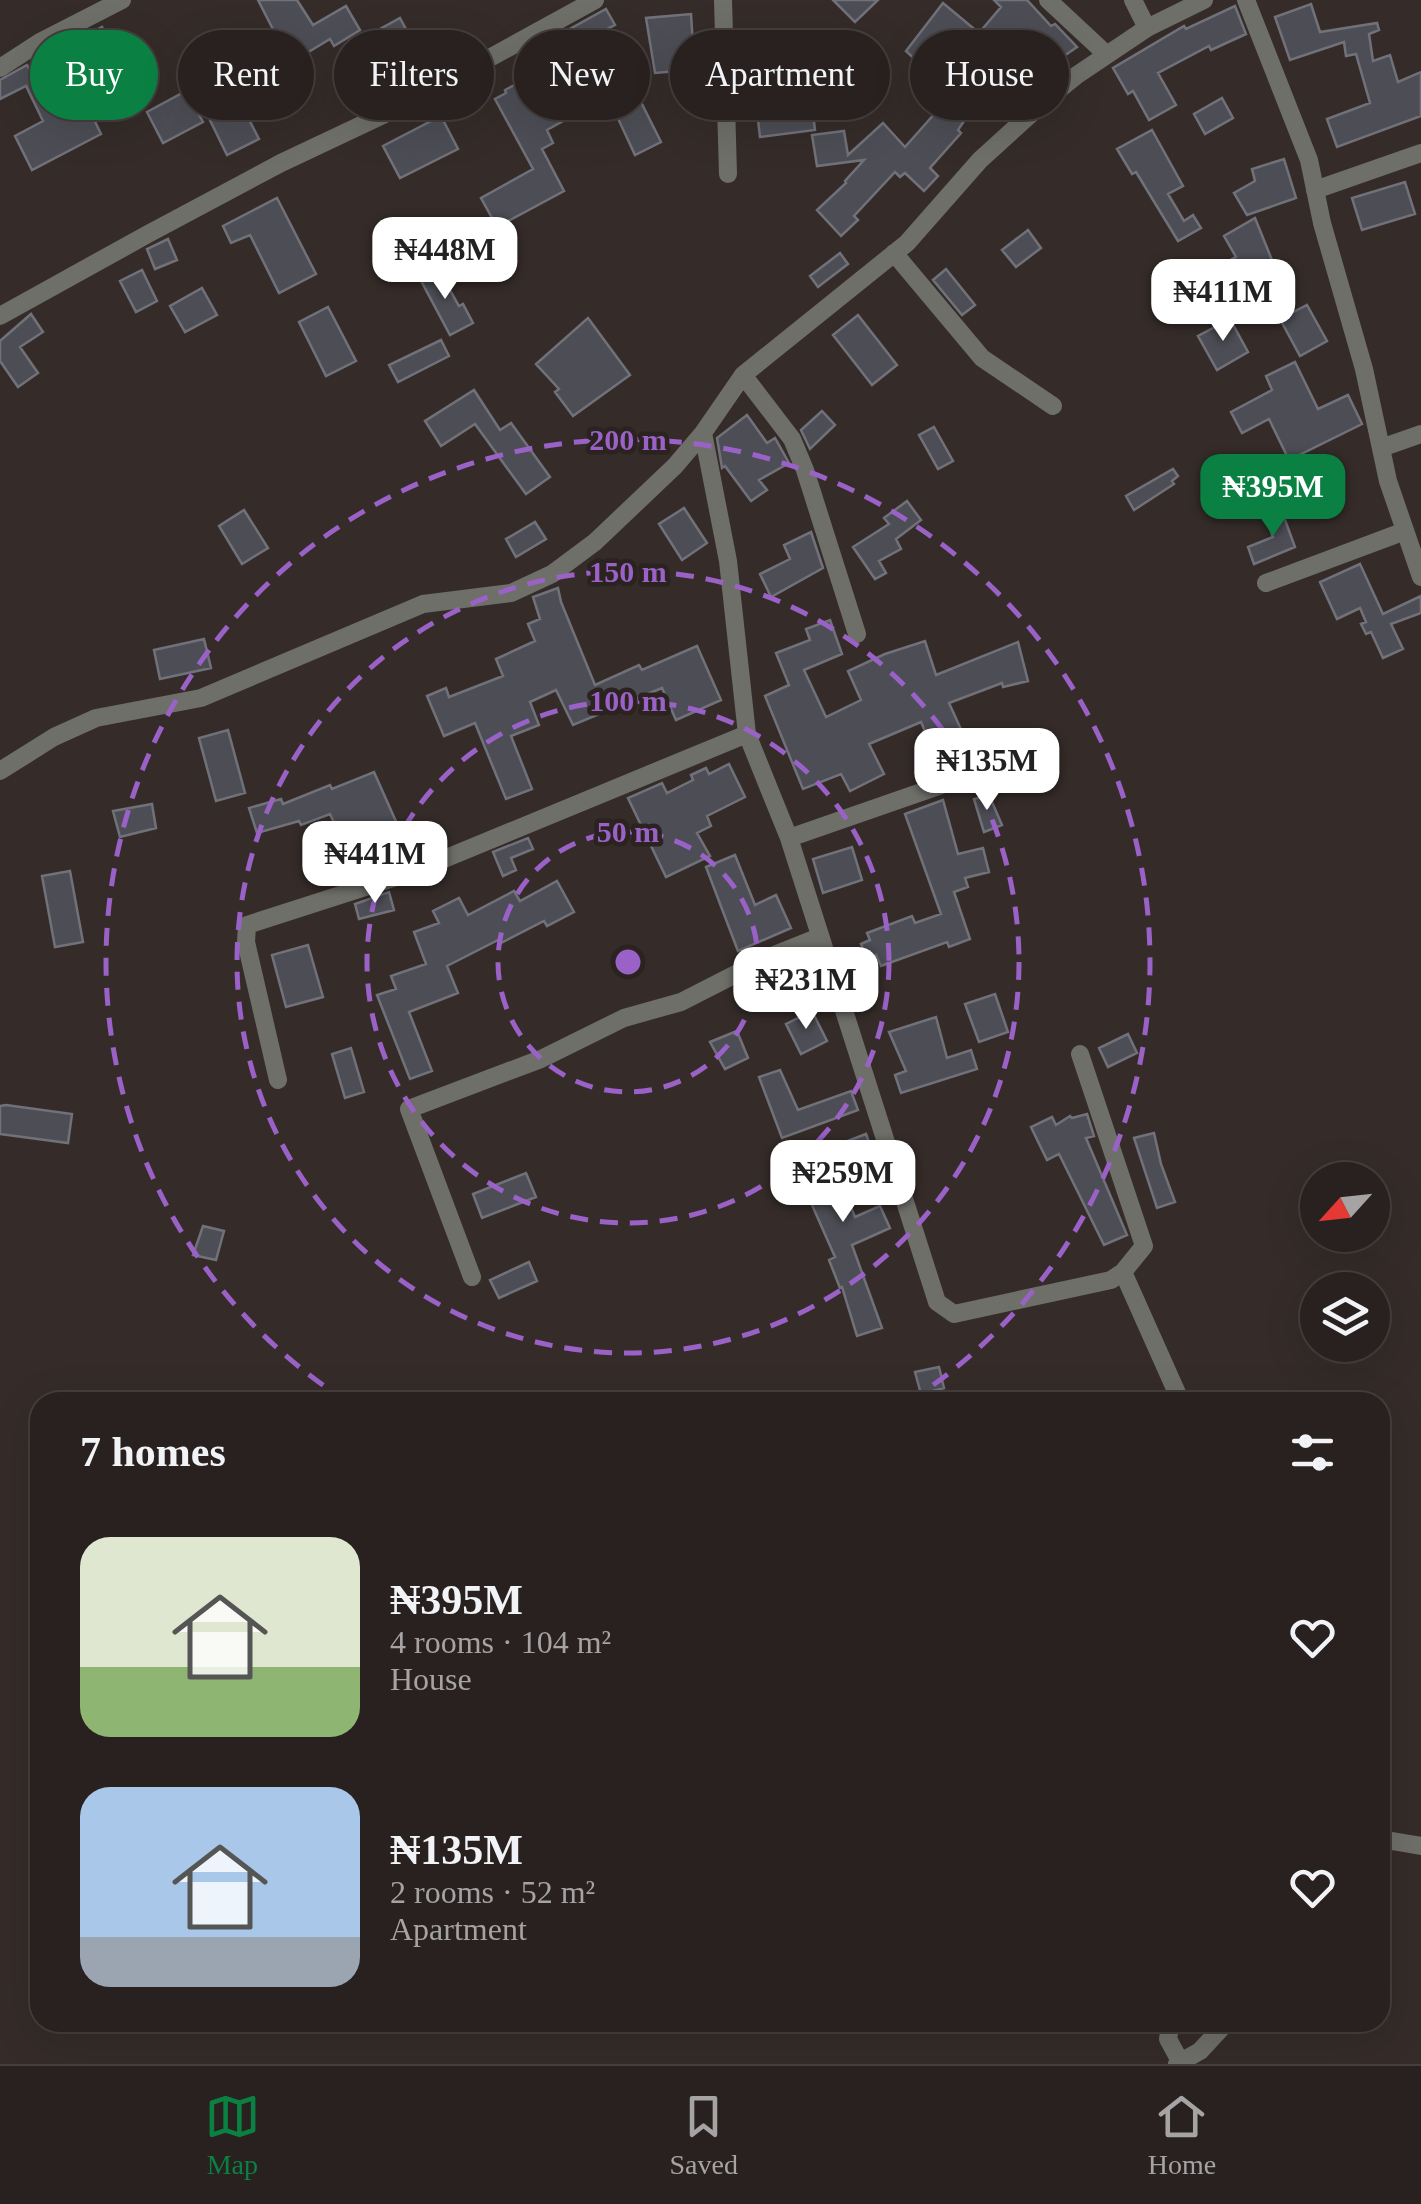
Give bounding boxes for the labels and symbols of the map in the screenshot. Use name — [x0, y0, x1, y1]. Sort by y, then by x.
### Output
pin: ₦448M — [375, 217, 515, 302]
pin: ₦411M — [1153, 259, 1293, 344]
text: 200 m — [589, 423, 667, 456]
pin: ₦395M — [1203, 454, 1343, 539]
text: 150 m — [589, 555, 667, 588]
text: 100 m — [589, 684, 667, 717]
pin: ₦135M — [917, 728, 1057, 813]
text: 50 m — [597, 815, 659, 848]
pin: ₦441M — [305, 821, 445, 906]
centre of rings — [610, 944, 646, 980]
pin: ₦231M — [736, 947, 876, 1032]
pin: ₦259M — [773, 1140, 913, 1225]
north arrow — [1300, 1162, 1390, 1252]

